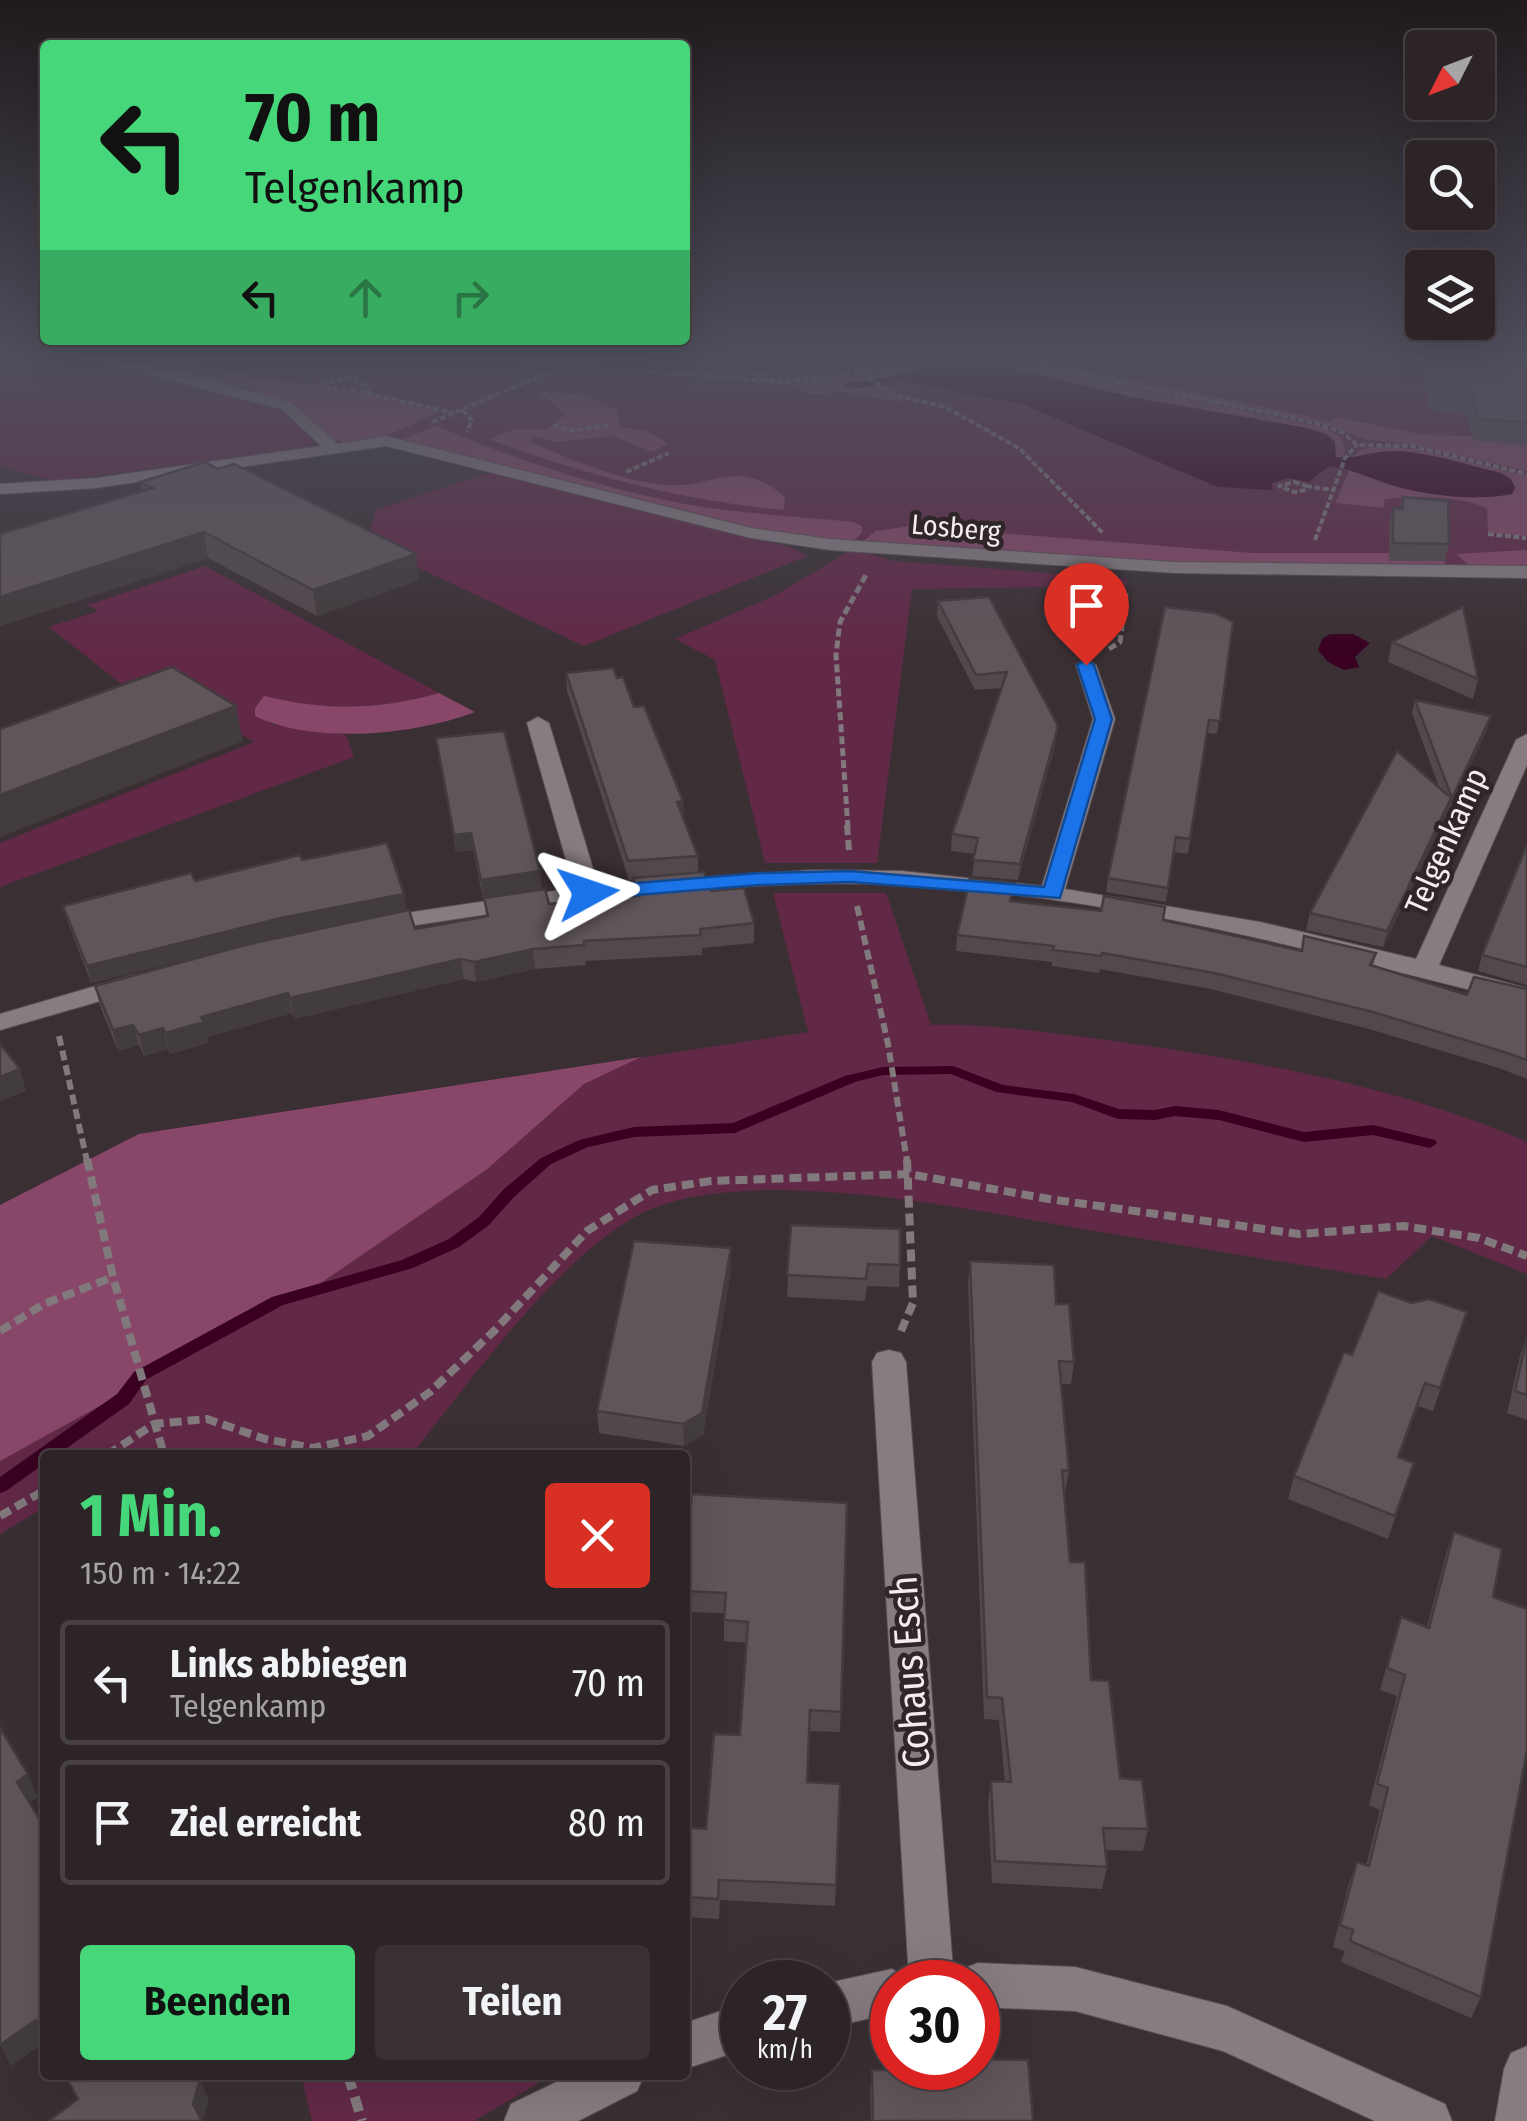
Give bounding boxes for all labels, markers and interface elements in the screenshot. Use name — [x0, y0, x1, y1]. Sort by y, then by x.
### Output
north arrow — [1405, 30, 1495, 120]
map controls — [1405, 30, 1495, 340]
text: 70 m — [245, 76, 380, 160]
icon: left — [80, 80, 210, 210]
button: search — [1405, 140, 1495, 230]
text: Telgenkamp — [245, 161, 465, 215]
button: layers — [1405, 250, 1495, 340]
icon: left — [233, 270, 288, 325]
icon: ahead — [338, 270, 393, 325]
icon: right — [443, 270, 498, 325]
street label: Losberg — [910, 508, 1003, 548]
pin — [1044, 563, 1129, 666]
icon: arrive — [1059, 578, 1114, 633]
street label: Telgenkamp — [1397, 762, 1495, 920]
position arrow — [536, 841, 640, 945]
text: 1 Min. — [80, 1480, 222, 1552]
button: close — [545, 1483, 650, 1588]
text: 150 m · 14:22 — [80, 1554, 241, 1592]
street label: Cohaus Esch — [880, 1574, 940, 1770]
text: Links abbiegen — [170, 1641, 408, 1687]
icon: left — [85, 1655, 140, 1710]
text: 70 m — [572, 1660, 645, 1706]
text: Telgenkamp — [170, 1687, 326, 1725]
icon: arrive — [85, 1795, 140, 1850]
text: Ziel erreicht — [170, 1800, 361, 1846]
text: 80 m — [568, 1800, 645, 1846]
button: Beenden — [80, 1945, 355, 2060]
button: Teilen — [375, 1945, 650, 2060]
speed limit sign: 30 — [870, 1960, 1000, 2090]
text: 27 — [763, 1983, 807, 2043]
text: km/h — [757, 2035, 813, 2065]

